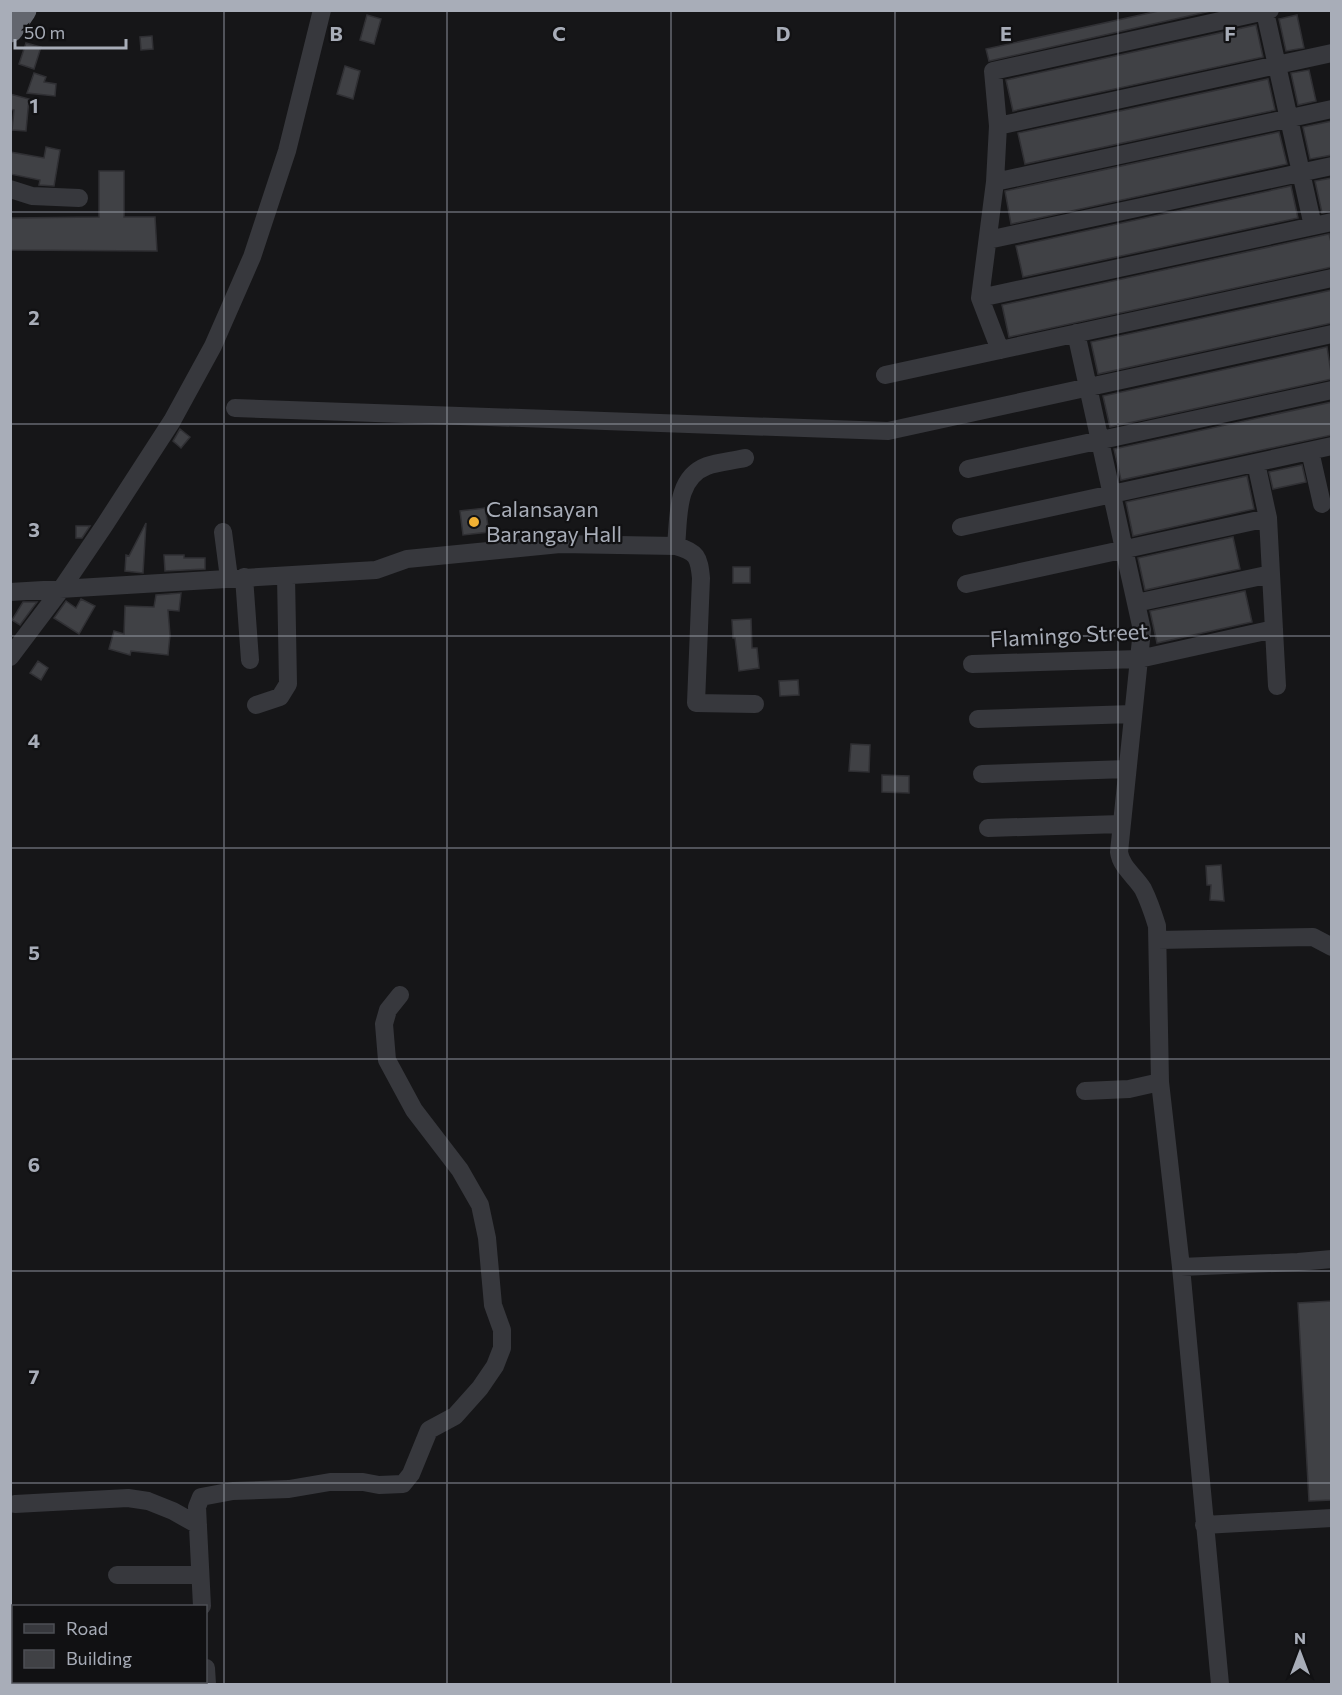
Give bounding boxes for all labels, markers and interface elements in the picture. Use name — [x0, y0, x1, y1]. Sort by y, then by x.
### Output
scale bar — [15, 12, 126, 50]
text: 50 m — [24, 21, 65, 43]
text: B — [329, 21, 343, 45]
text: C — [552, 21, 566, 45]
text: D — [776, 21, 790, 45]
text: E — [1000, 21, 1012, 45]
text: F — [1224, 21, 1236, 45]
text: 1 — [29, 93, 39, 117]
text: 2 — [28, 305, 40, 329]
place label: Calansayan Barangay Hall — [486, 495, 622, 547]
marker: Calansayan Barangay Hall — [467, 515, 481, 529]
text: 3 — [28, 517, 40, 541]
street label: Flamingo Street — [989, 617, 1149, 652]
text: 4 — [28, 728, 40, 752]
text: 5 — [28, 940, 40, 964]
text: 6 — [28, 1152, 40, 1176]
text: 7 — [29, 1364, 40, 1388]
legend — [12, 1605, 207, 1683]
text: Road — [66, 1617, 108, 1639]
north arrow — [1270, 1623, 1330, 1683]
text: N — [1294, 1628, 1306, 1647]
text: Building — [66, 1647, 132, 1669]

